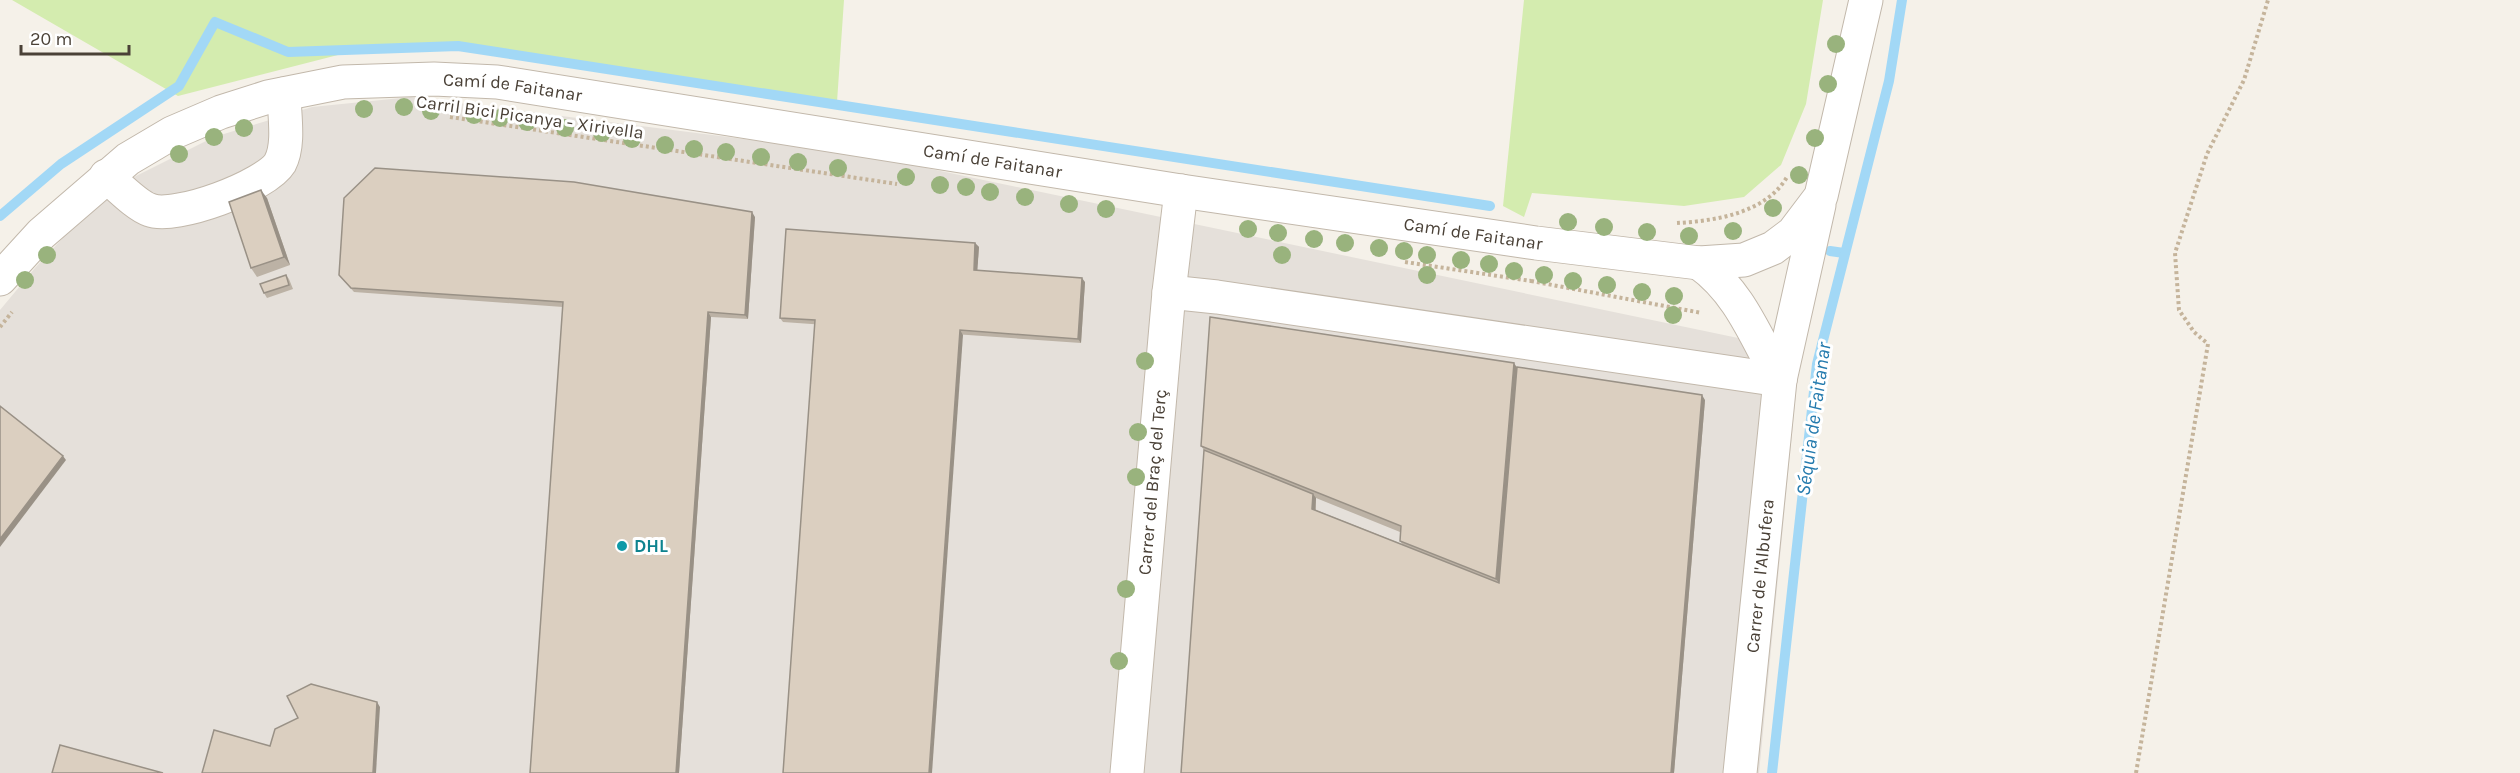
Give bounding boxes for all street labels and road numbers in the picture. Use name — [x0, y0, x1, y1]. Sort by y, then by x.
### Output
street label: Camí de Faitanar — [442, 68, 584, 106]
street label: Carril Bici Picanya - Xirivella — [415, 90, 645, 144]
street label: Camí de Faitanar — [922, 139, 1064, 183]
street label: Camí de Faitanar — [1402, 213, 1544, 255]
street label: Carrer del Braç del Terç — [1133, 388, 1171, 576]
street label: Carrer de l'Albufera — [1741, 498, 1779, 654]

